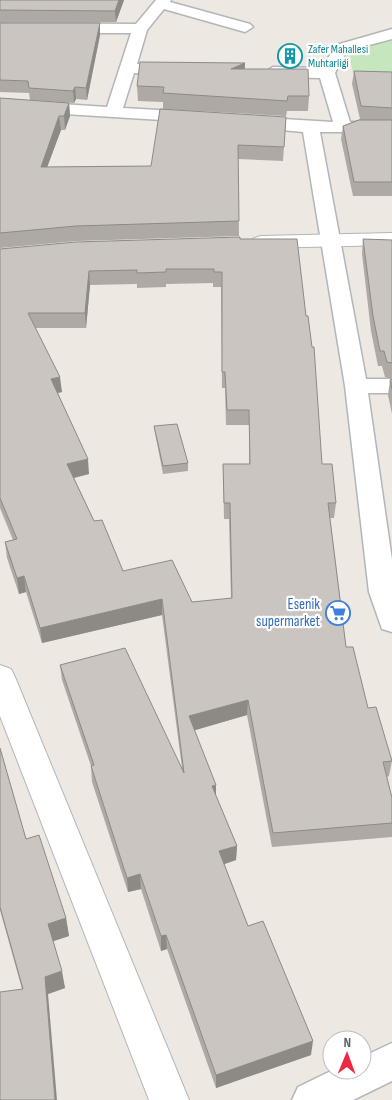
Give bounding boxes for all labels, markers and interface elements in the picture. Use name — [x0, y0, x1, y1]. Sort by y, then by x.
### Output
place label: Zafer Mahallesi Muhtarligi — [308, 42, 368, 71]
building icon: Zafer Mahallesi Muhtarligi — [277, 43, 303, 69]
place label: Esenik supermarket — [256, 595, 320, 631]
supermarket icon: Esenik supermarket — [325, 600, 351, 626]
north arrow — [322, 1030, 372, 1080]
text: N — [343, 1034, 351, 1051]

